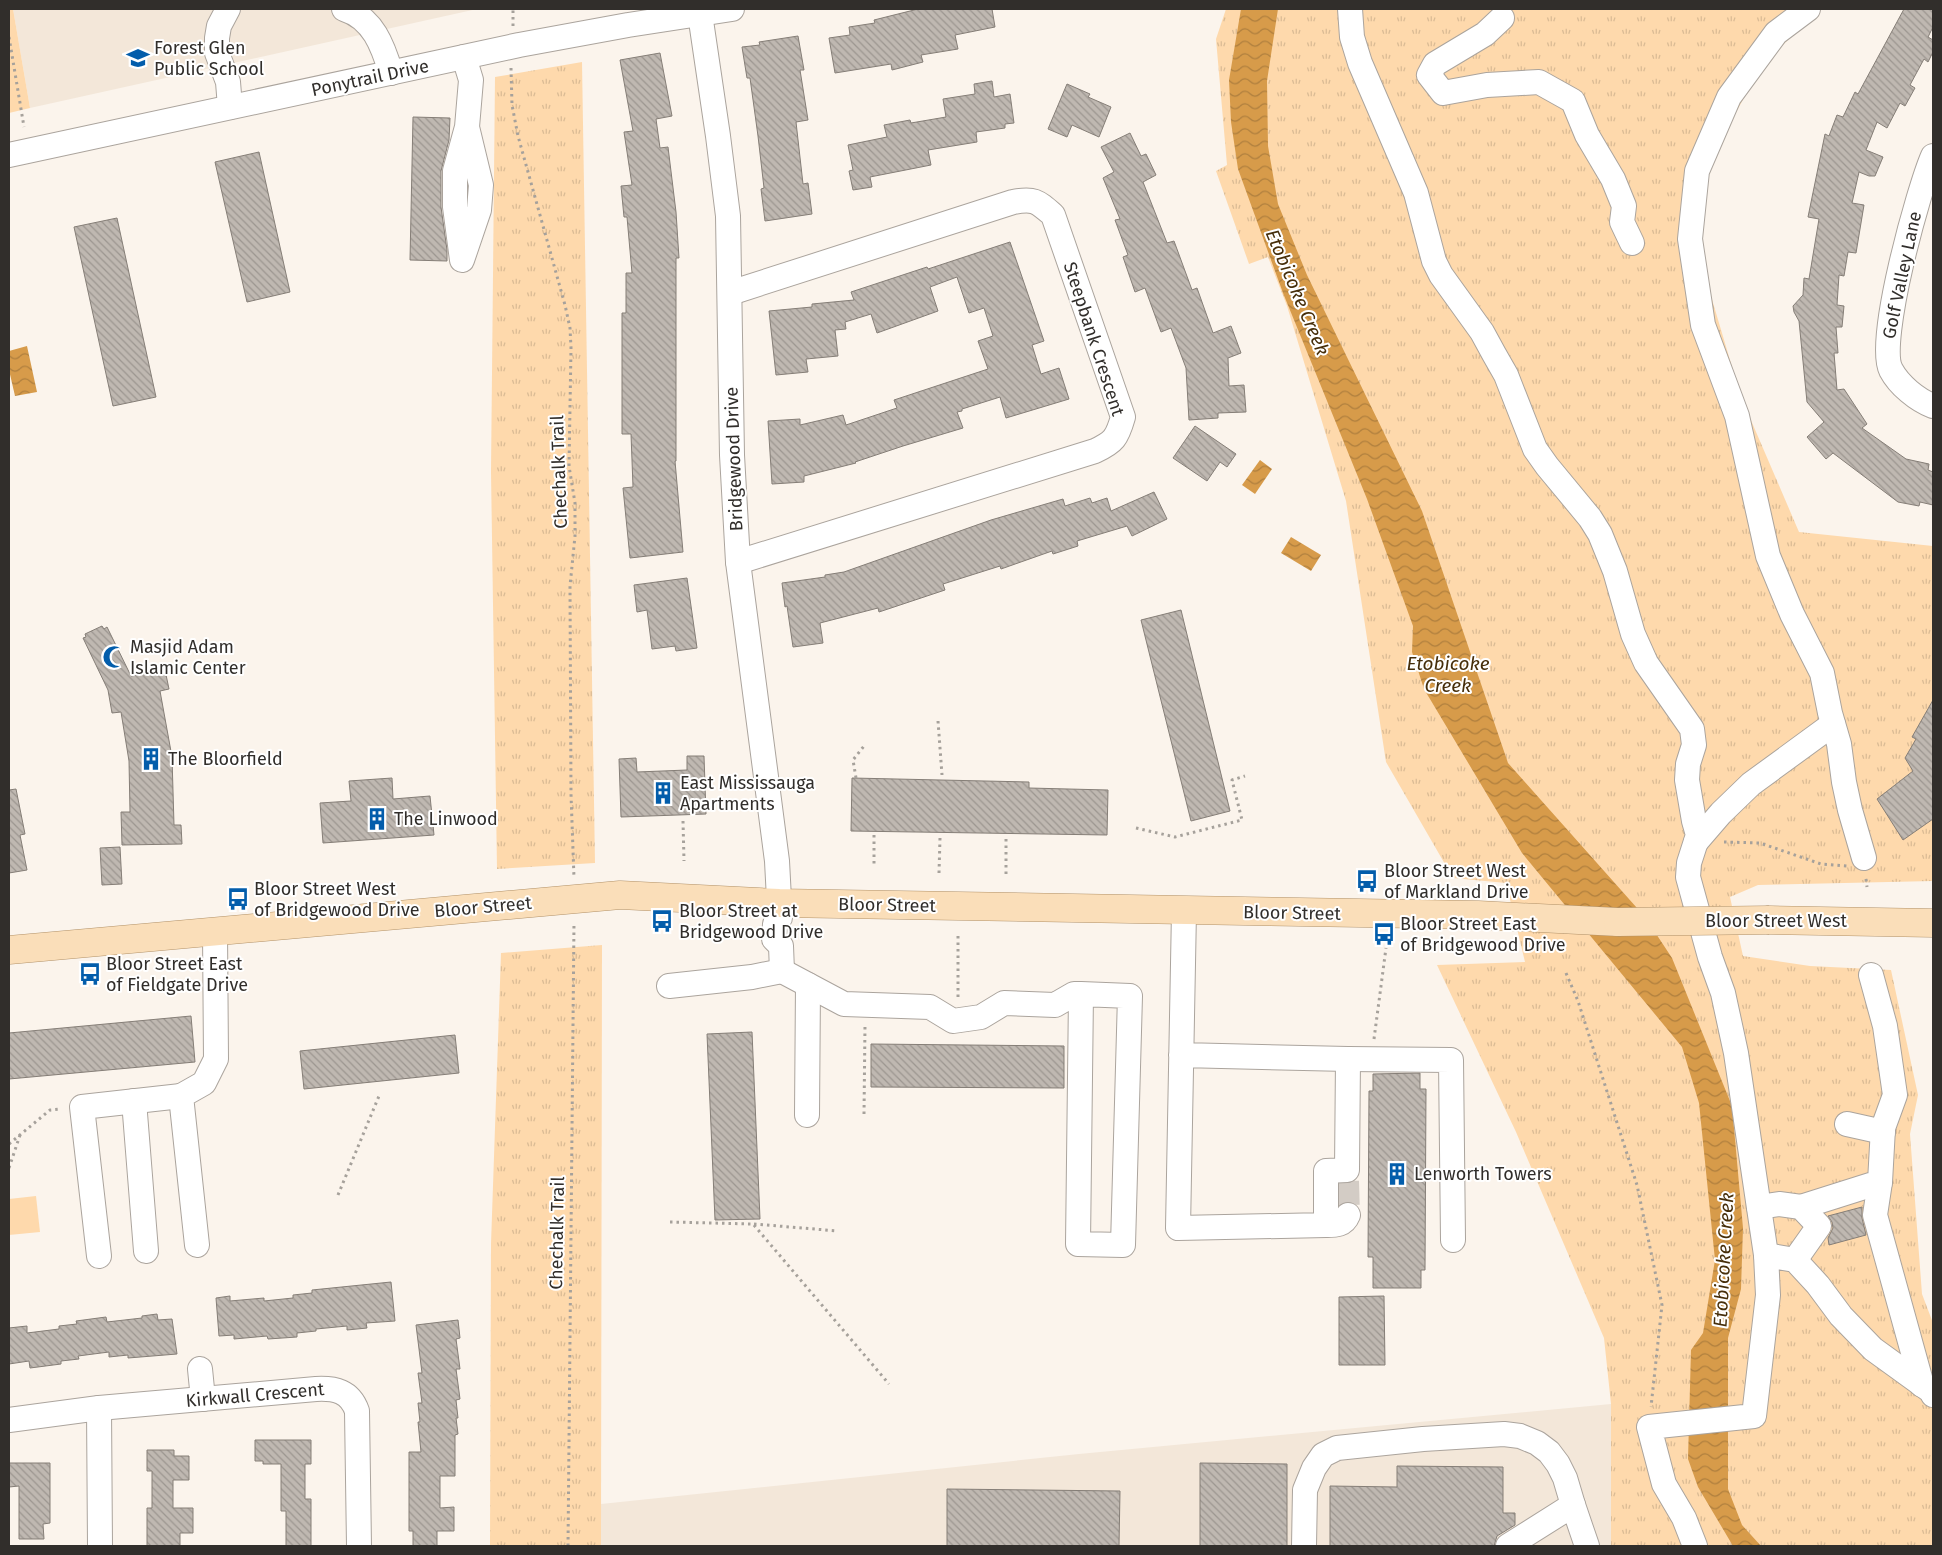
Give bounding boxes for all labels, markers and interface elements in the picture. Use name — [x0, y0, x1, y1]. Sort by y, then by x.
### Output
place label: Forest Glen Public School — [154, 37, 264, 80]
school or university icon: Forest Glen Public School — [125, 45, 151, 71]
street label: Ponytrail Drive — [309, 55, 431, 101]
street label: Golf Valley Lane — [1878, 209, 1926, 341]
water label: Etobicoke Creek — [1261, 226, 1334, 359]
street label: Steepbank Crescent — [1059, 259, 1129, 419]
street label: Bridgewood Drive — [720, 387, 748, 531]
street label: Chechalk Trail — [546, 415, 572, 529]
place label: Masjid Adam Islamic Center — [130, 636, 246, 679]
mosque icon: Masjid Adam Islamic Center — [101, 644, 127, 670]
water label: Etobicoke Creek — [1406, 652, 1490, 697]
building icon: The Bloorfield — [138, 746, 164, 772]
place label: The Bloorfield — [168, 748, 283, 770]
place label: East Mississauga Apartments — [680, 772, 815, 815]
building icon: East Mississauga Apartments — [650, 780, 676, 806]
building icon: The Linwood — [364, 806, 390, 832]
place label: The Linwood — [394, 808, 498, 830]
place label: Bloor Street West of Markland Drive — [1384, 860, 1529, 903]
bus stop icon: Bloor Street West of Markland Drive — [1354, 868, 1380, 894]
place label: Bloor Street West of Bridgewood Drive — [254, 878, 420, 921]
bus stop icon: Bloor Street West of Bridgewood Drive — [225, 886, 251, 912]
street label: Bloor Street — [433, 892, 533, 922]
street label: Bloor Street — [838, 893, 937, 917]
place label: Bloor Street at Bridgewood Drive — [679, 900, 823, 943]
street label: Bloor Street — [1243, 901, 1342, 925]
bus stop icon: Bloor Street at Bridgewood Drive — [649, 908, 675, 934]
street label: Bloor Street West — [1705, 910, 1847, 932]
place label: Bloor Street East of Bridgewood Drive — [1400, 913, 1566, 956]
bus stop icon: Bloor Street East of Bridgewood Drive — [1371, 921, 1397, 947]
place label: Bloor Street East of Fieldgate Drive — [106, 953, 248, 996]
bus stop icon: Bloor Street East of Fieldgate Drive — [77, 961, 103, 987]
building icon: Lenworth Towers — [1384, 1161, 1410, 1187]
place label: Lenworth Towers — [1414, 1163, 1552, 1185]
street label: Chechalk Trail — [545, 1176, 569, 1290]
water label: Etobicoke Creek — [1708, 1192, 1739, 1328]
street label: Kirkwall Crescent — [185, 1378, 326, 1412]

